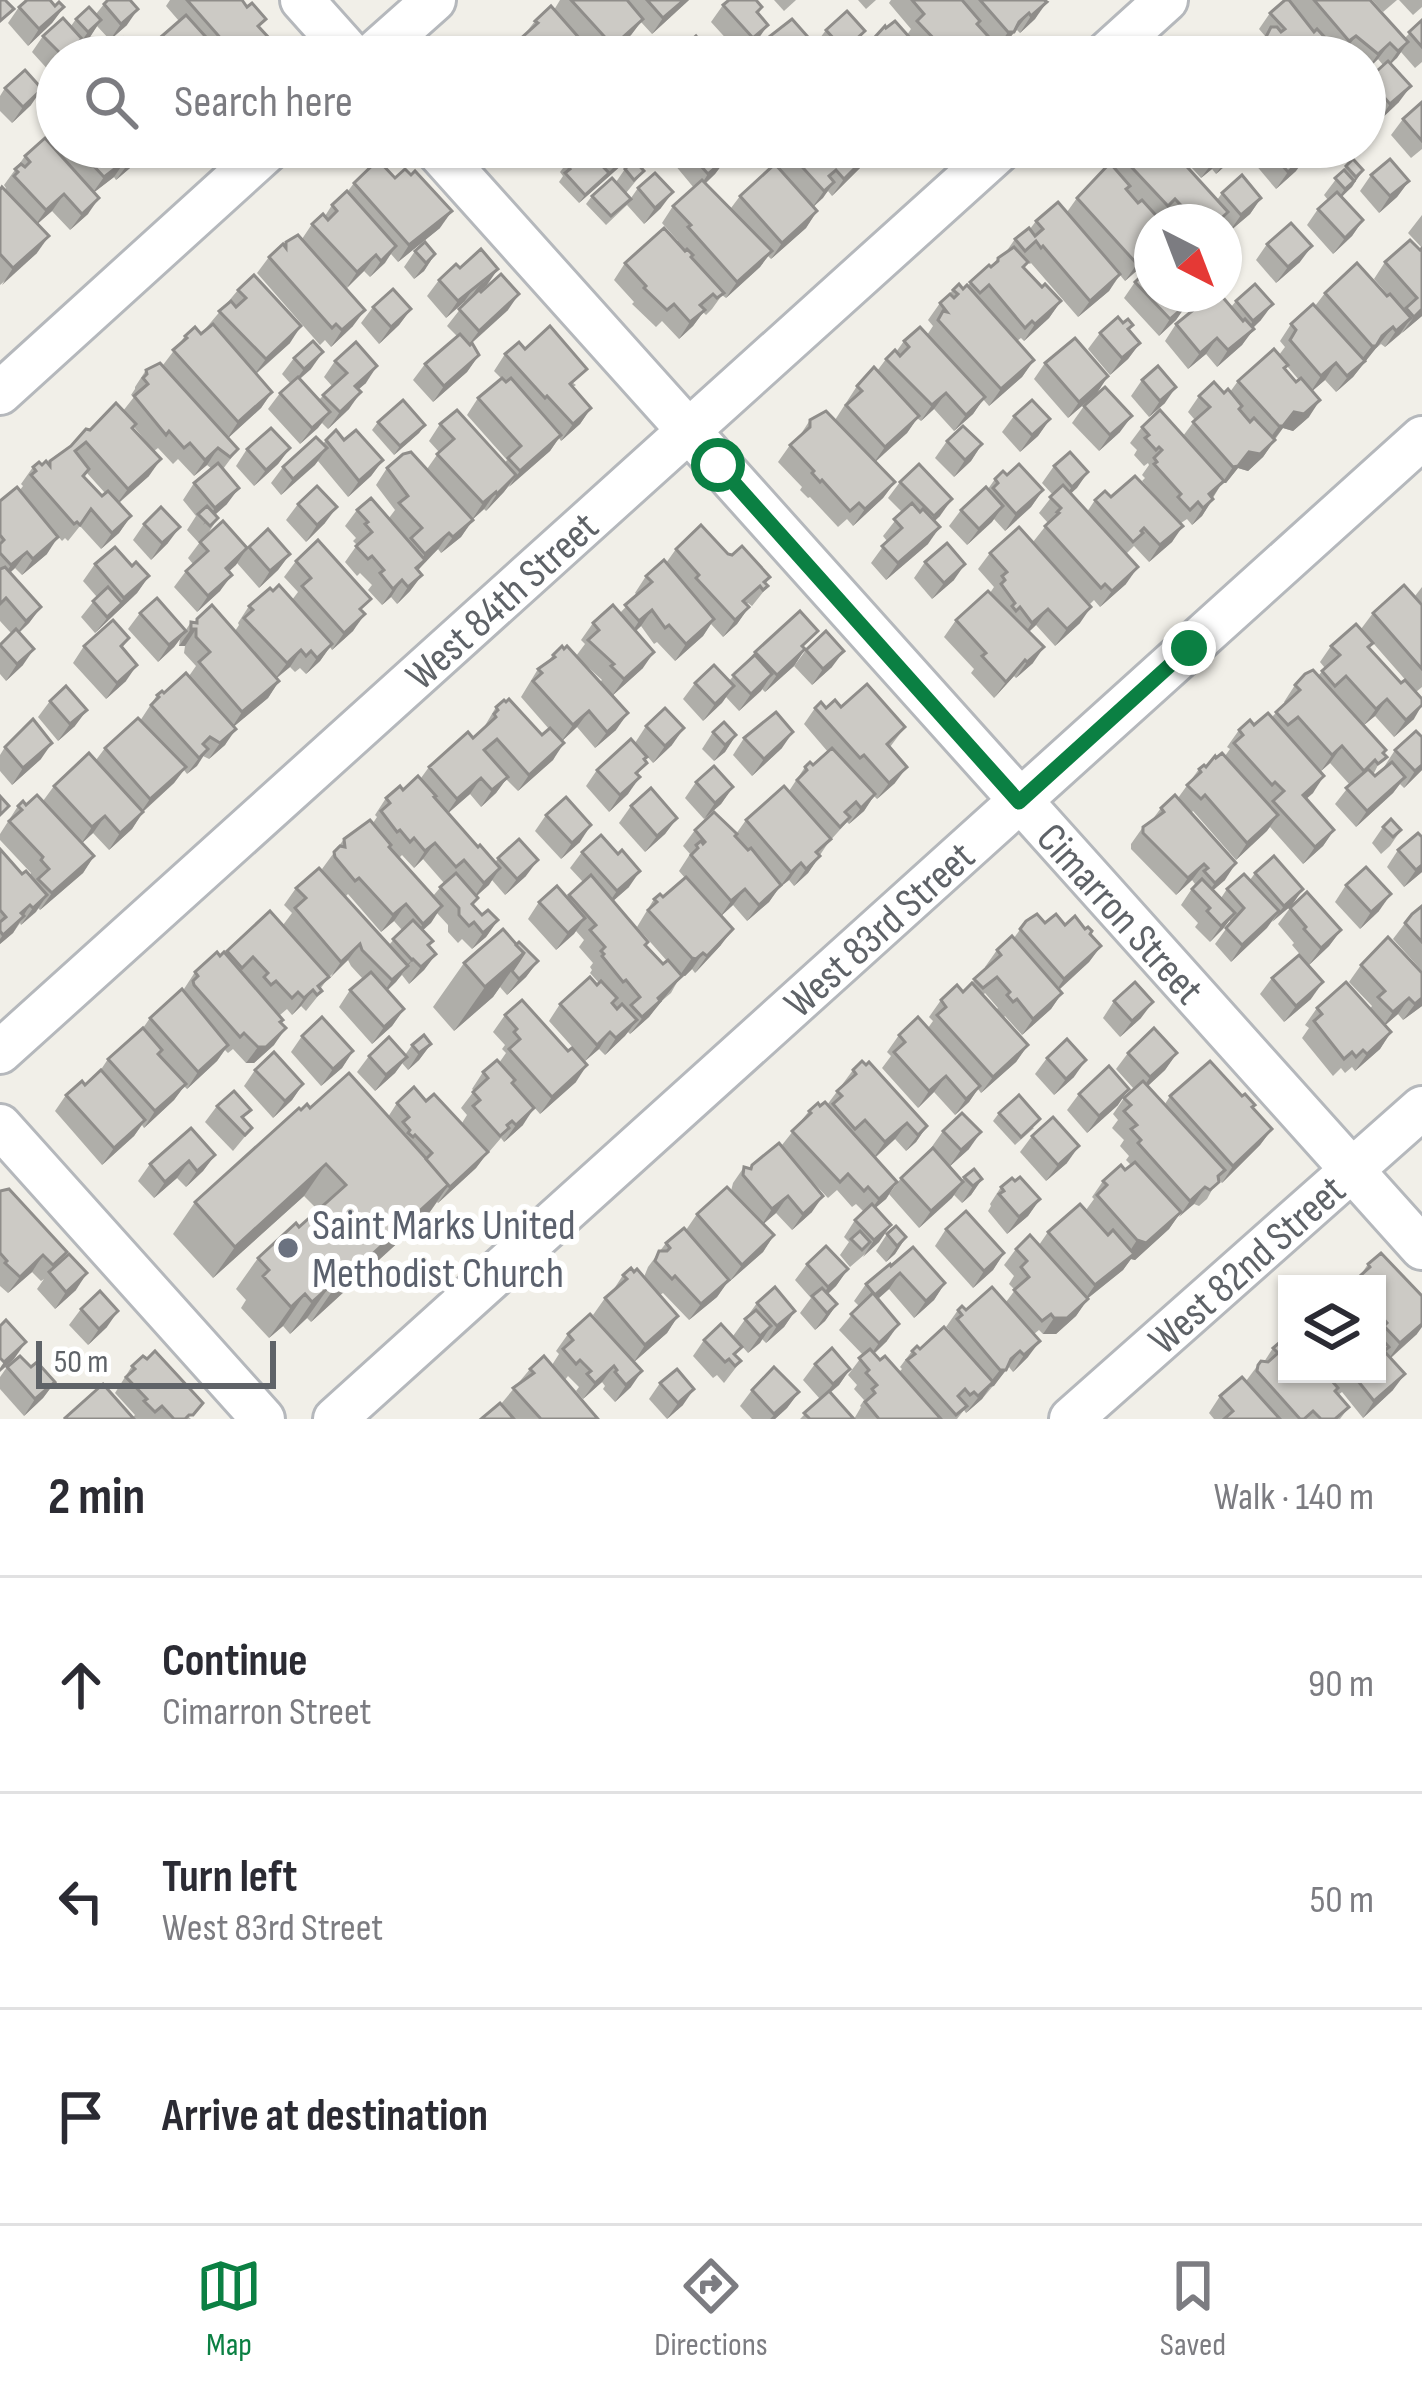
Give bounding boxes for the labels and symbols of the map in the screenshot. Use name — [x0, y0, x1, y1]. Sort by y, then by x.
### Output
north arrow — [1134, 204, 1242, 312]
route start — [691, 438, 745, 492]
street label: West 84th Street — [396, 502, 609, 701]
route end — [1162, 621, 1216, 675]
street label: Cimarron Street — [1025, 814, 1214, 1015]
street label: West 83rd Street — [775, 832, 986, 1029]
street label: West 82nd Street — [1139, 1165, 1356, 1366]
place label: Saint Marks United Methodist Church — [312, 1201, 576, 1300]
marker: Saint Marks United Methodist Church — [275, 1235, 301, 1261]
scale bar — [36, 1335, 276, 1388]

